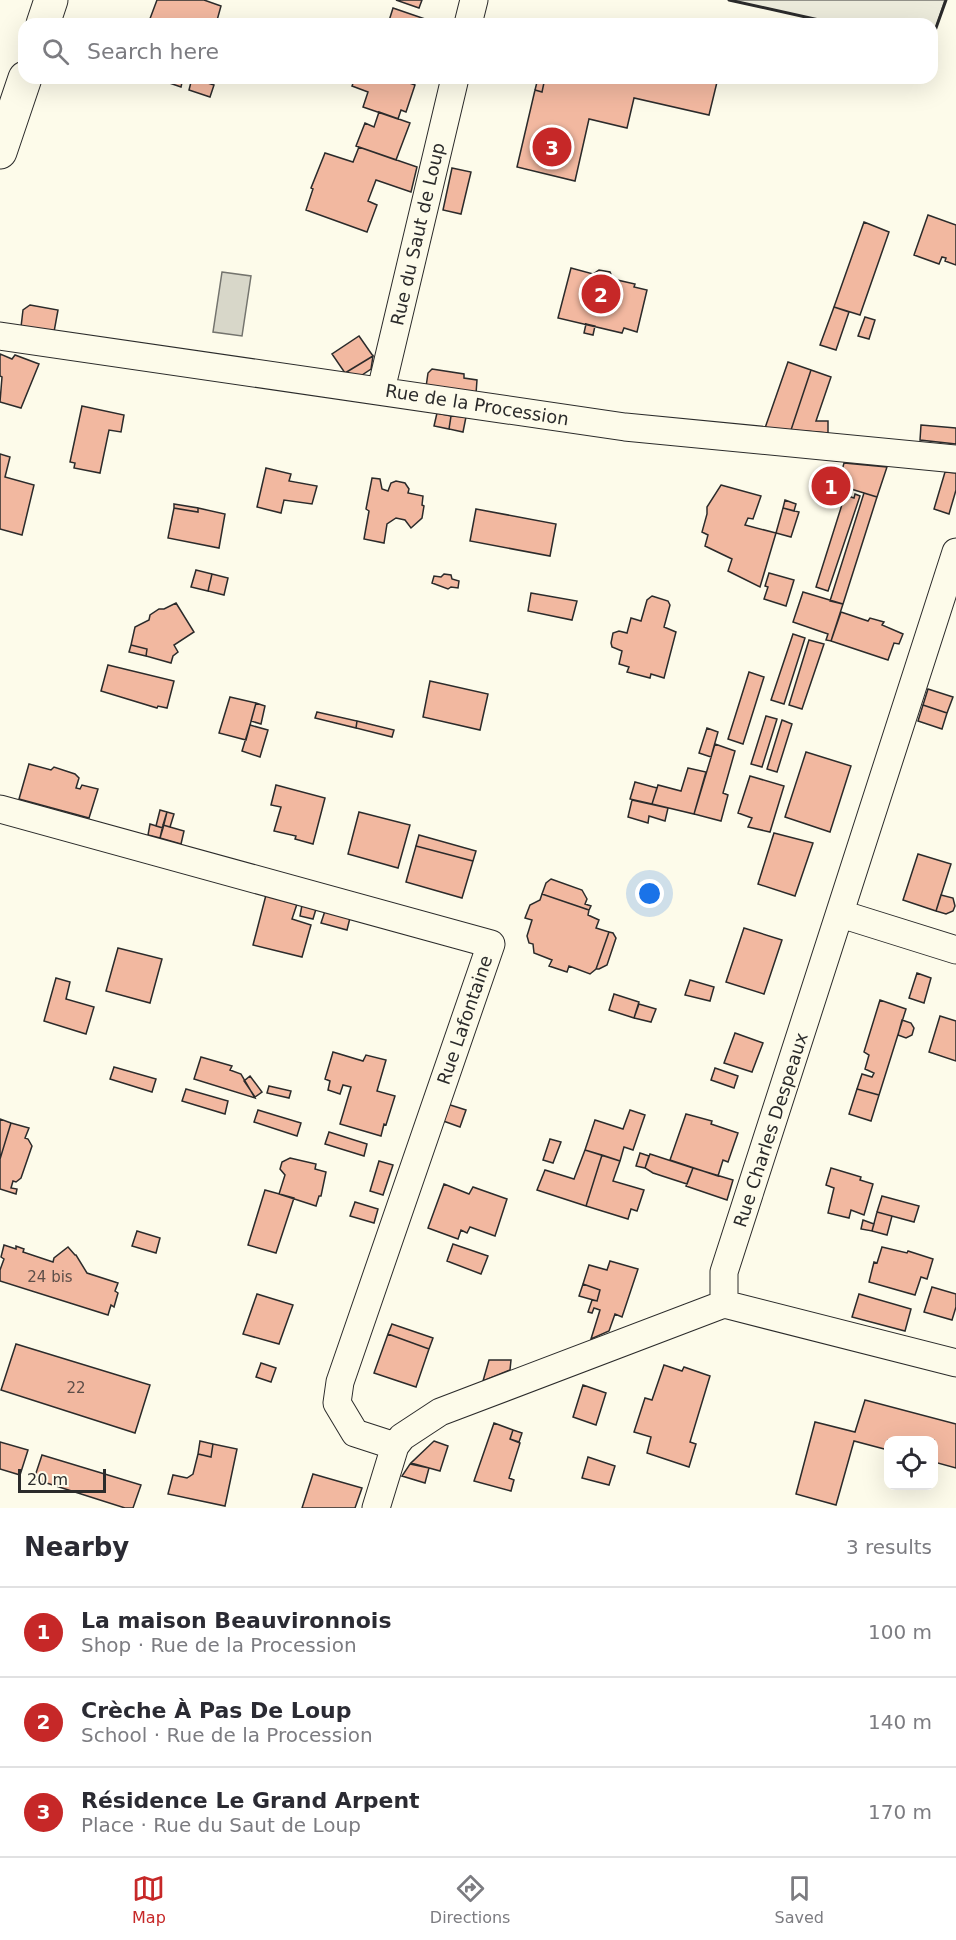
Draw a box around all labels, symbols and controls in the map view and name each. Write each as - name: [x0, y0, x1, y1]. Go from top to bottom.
- search box: [18, 18, 938, 84]
- icon: search: [39, 35, 72, 68]
- text: Search here: [87, 39, 219, 64]
- pin: 3: [532, 124, 572, 170]
- street label: Rue du Saut de Loup: [386, 140, 449, 327]
- pin: 2: [582, 272, 620, 316]
- street label: Rue de la Procession: [384, 380, 570, 429]
- pin: 1: [812, 464, 850, 508]
- your location: [635, 879, 664, 908]
- street label: Rue Lafontaine: [433, 952, 496, 1087]
- street label: Rue Charles Despeaux: [729, 1030, 812, 1230]
- house number: 24 bis: [27, 1268, 73, 1286]
- house number: 22: [66, 1379, 86, 1397]
- map controls: [884, 1436, 938, 1490]
- button: locate: [884, 1436, 938, 1490]
- scale bar: [18, 1466, 106, 1494]
- text: 20 m: [27, 1470, 68, 1489]
- text: Nearby: [24, 1532, 129, 1562]
- text: 3 results: [846, 1535, 932, 1559]
- text: La maison Beauvironnois: [81, 1608, 391, 1633]
- text: 1: [37, 1620, 50, 1644]
- text: 100 m: [868, 1620, 932, 1644]
- text: Shop · Rue de la Procession: [81, 1633, 357, 1657]
- text: Crèche À Pas De Loup: [81, 1698, 351, 1723]
- text: 2: [37, 1710, 50, 1734]
- text: 140 m: [868, 1710, 932, 1734]
- text: School · Rue de la Procession: [81, 1723, 373, 1747]
- text: Résidence Le Grand Arpent: [81, 1788, 420, 1813]
- text: 3: [37, 1800, 50, 1824]
- text: 170 m: [868, 1800, 932, 1824]
- text: Place · Rue du Saut de Loup: [81, 1813, 361, 1837]
- tab: Map: [132, 1872, 166, 1927]
- tab: Directions: [430, 1872, 510, 1927]
- tab: Saved: [775, 1872, 824, 1927]

